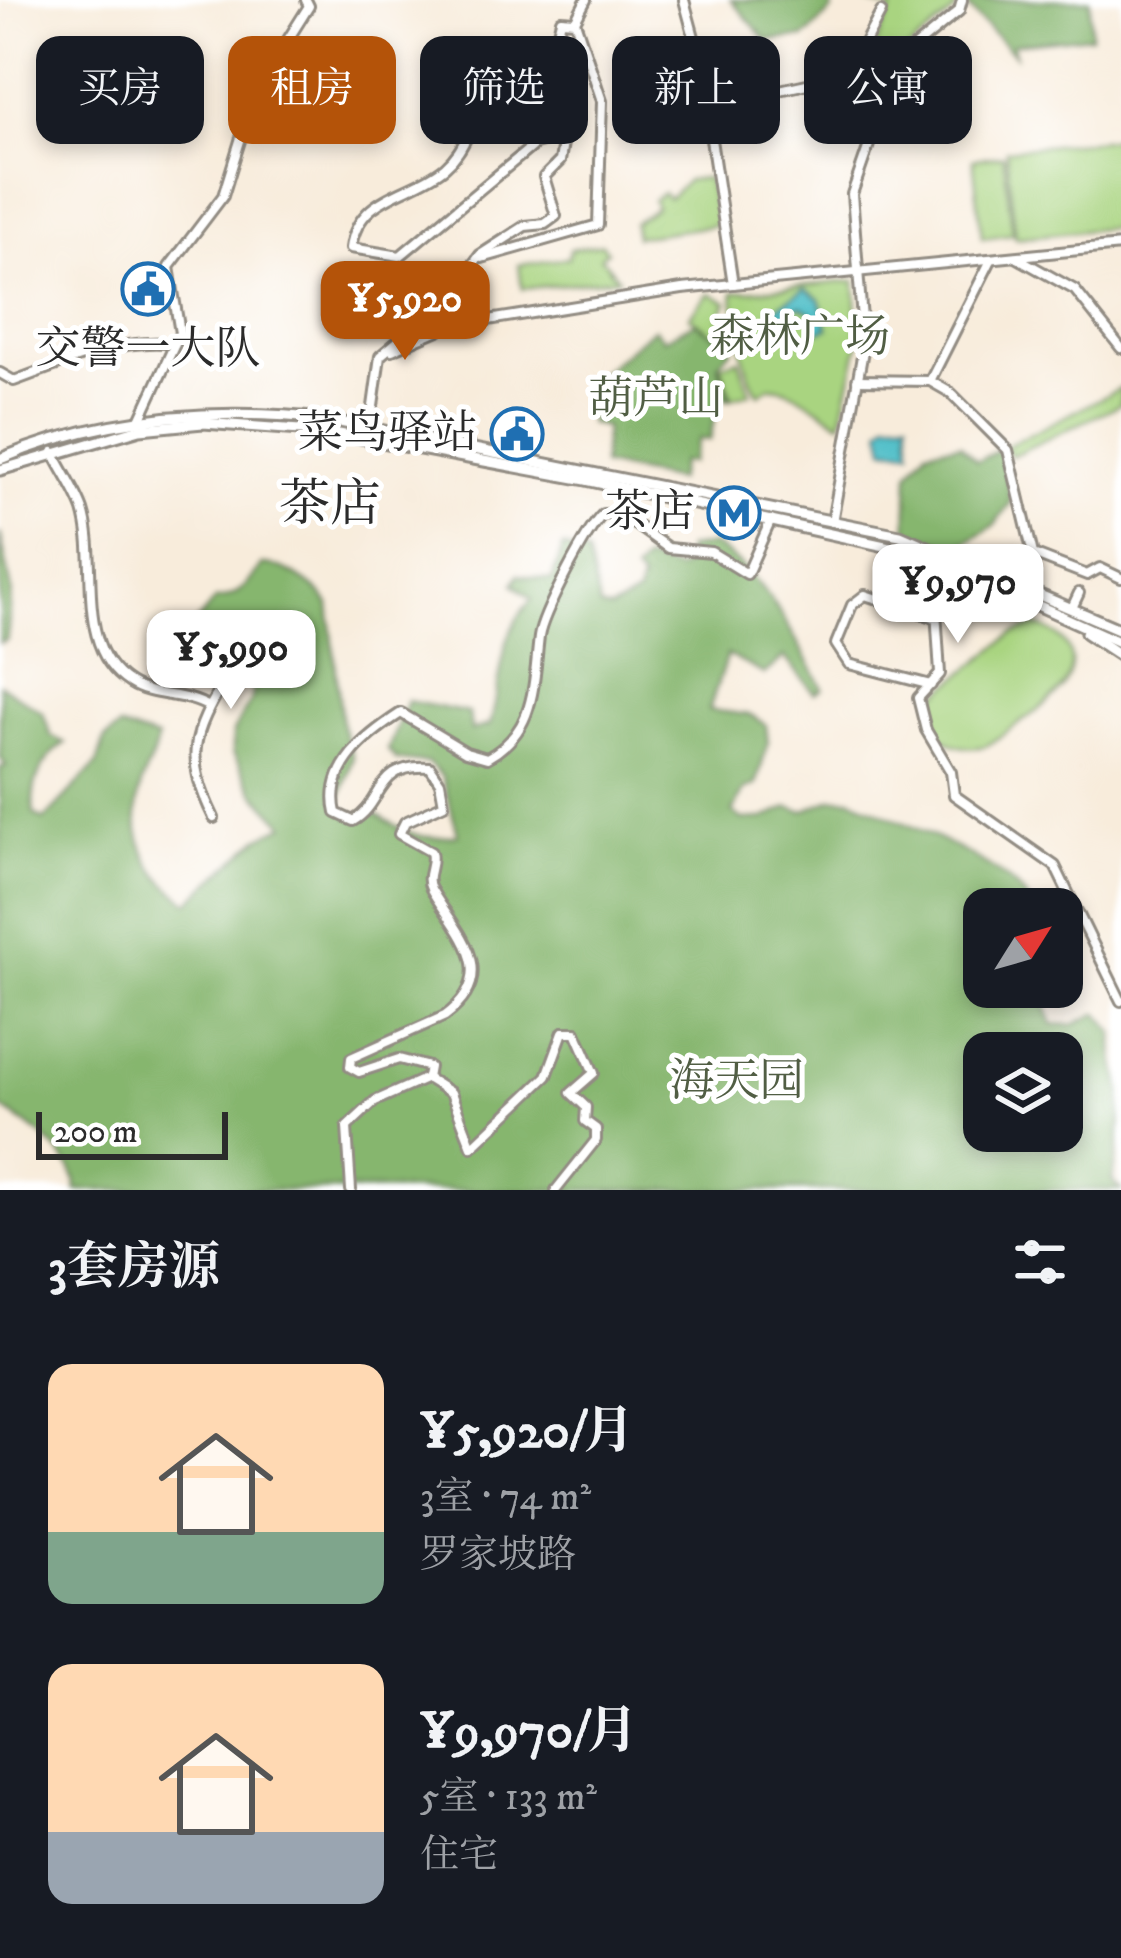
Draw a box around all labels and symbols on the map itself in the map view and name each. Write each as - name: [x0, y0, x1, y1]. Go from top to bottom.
- public building icon: 交警一大队: [120, 261, 176, 317]
- pin: ¥5,920: [307, 261, 503, 363]
- park label: 森林广场: [710, 310, 890, 366]
- place label: 交警一大队: [35, 322, 261, 378]
- park label: 葫芦山: [588, 372, 724, 428]
- place label: 菜鸟驿站: [298, 406, 478, 462]
- public building icon: 菜鸟驿站: [489, 406, 545, 462]
- district label: 茶店: [279, 473, 381, 537]
- place label: 茶店: [605, 485, 695, 541]
- metro station icon: 茶店: [706, 485, 762, 541]
- pin: ¥9,970: [860, 544, 1056, 646]
- pin: ¥5,990: [133, 610, 329, 712]
- north arrow: [963, 888, 1083, 1008]
- park label: 海天园: [669, 1054, 805, 1110]
- scale bar: [36, 1106, 228, 1159]

